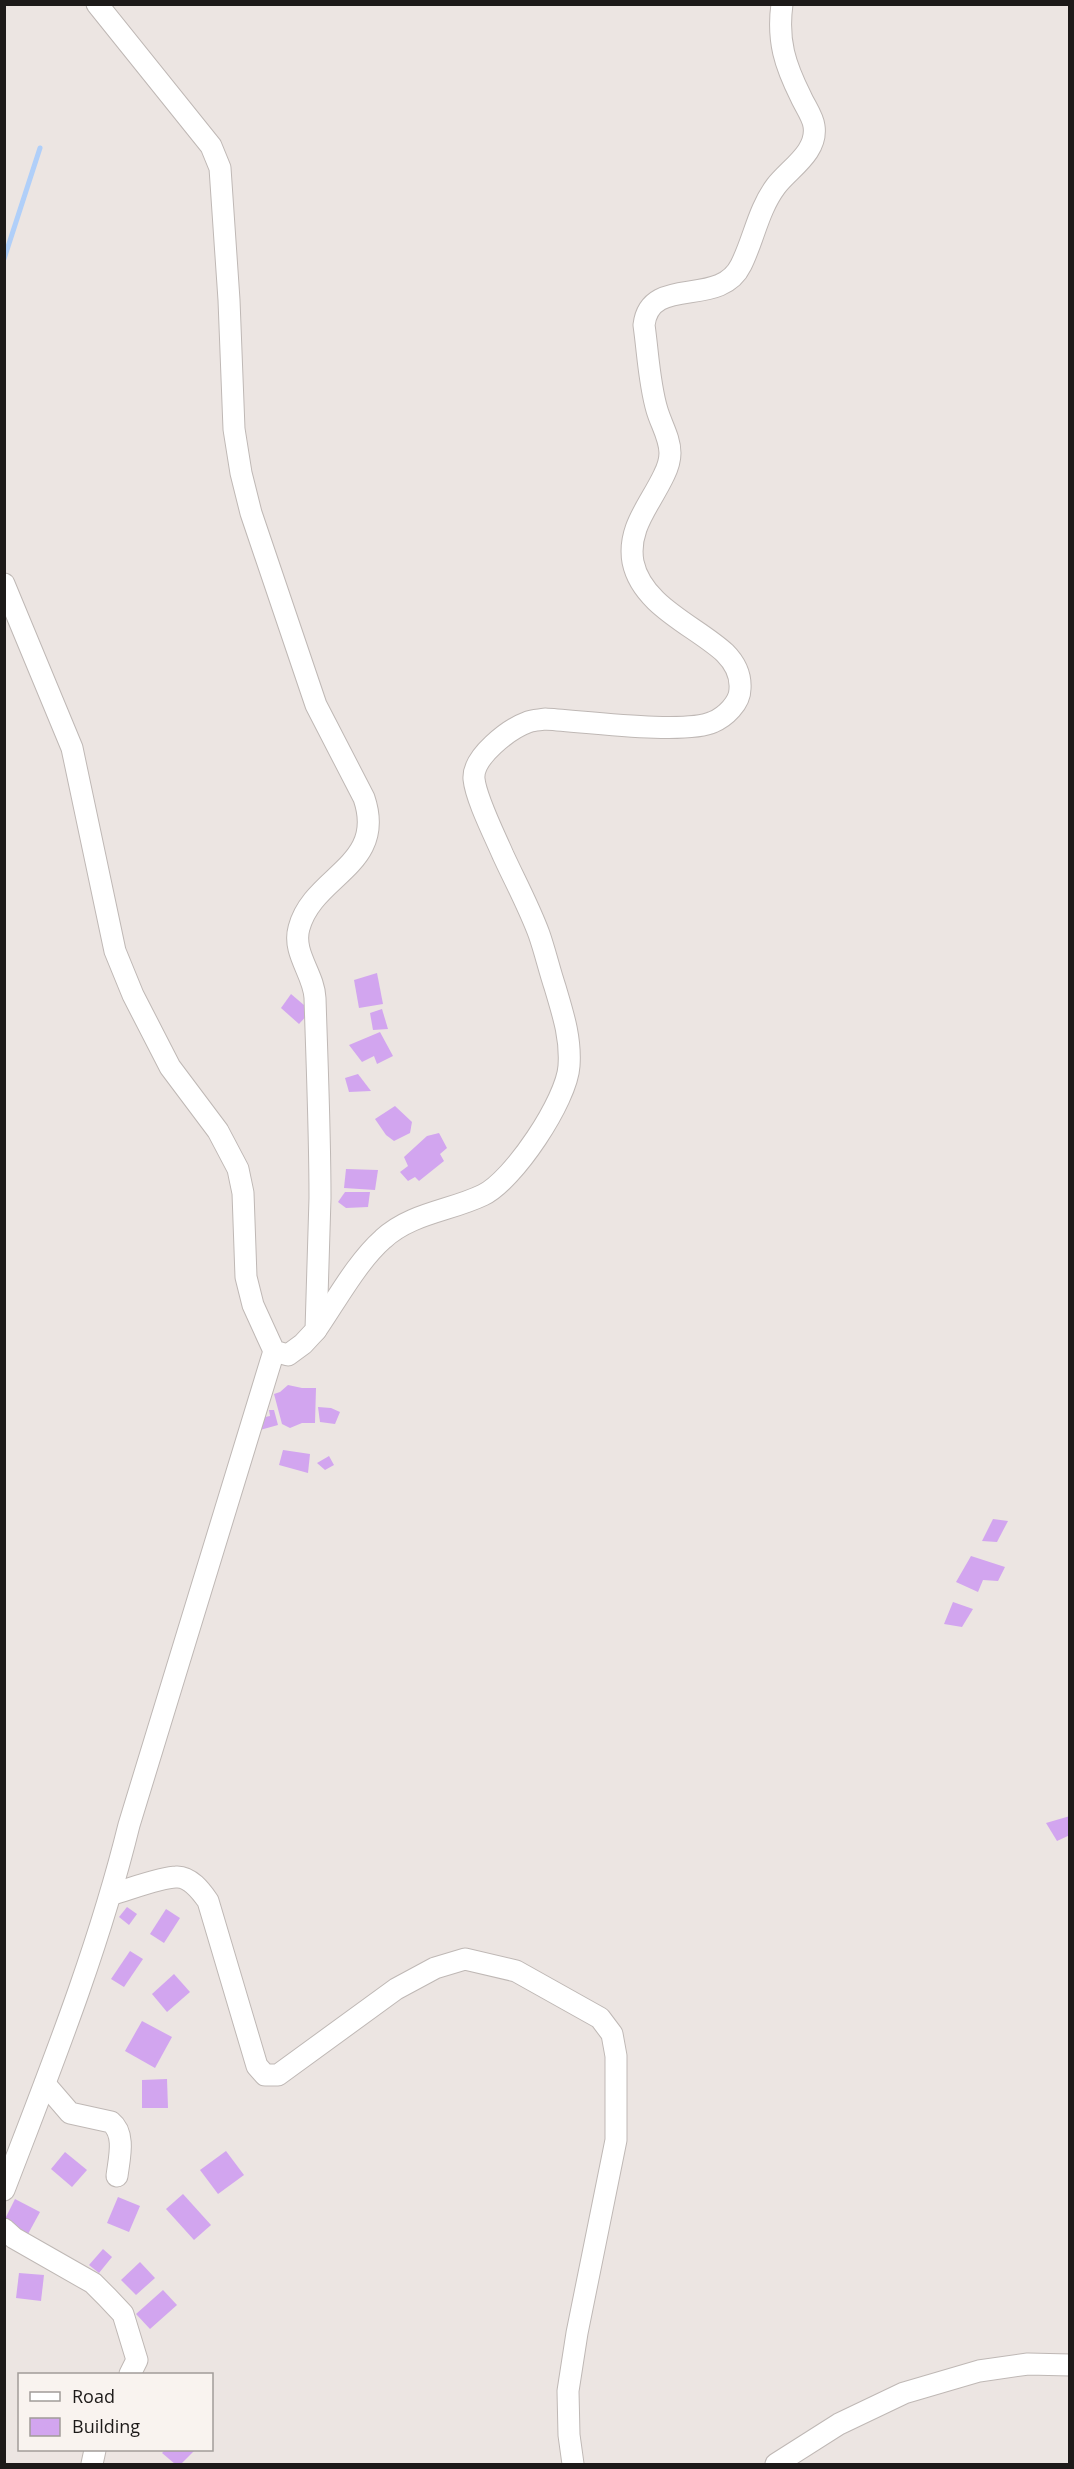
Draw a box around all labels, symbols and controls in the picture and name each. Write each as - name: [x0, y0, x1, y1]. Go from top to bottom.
- legend: [18, 2373, 213, 2451]
- text: Road: [72, 2384, 115, 2408]
- text: Building: [72, 2414, 140, 2438]

